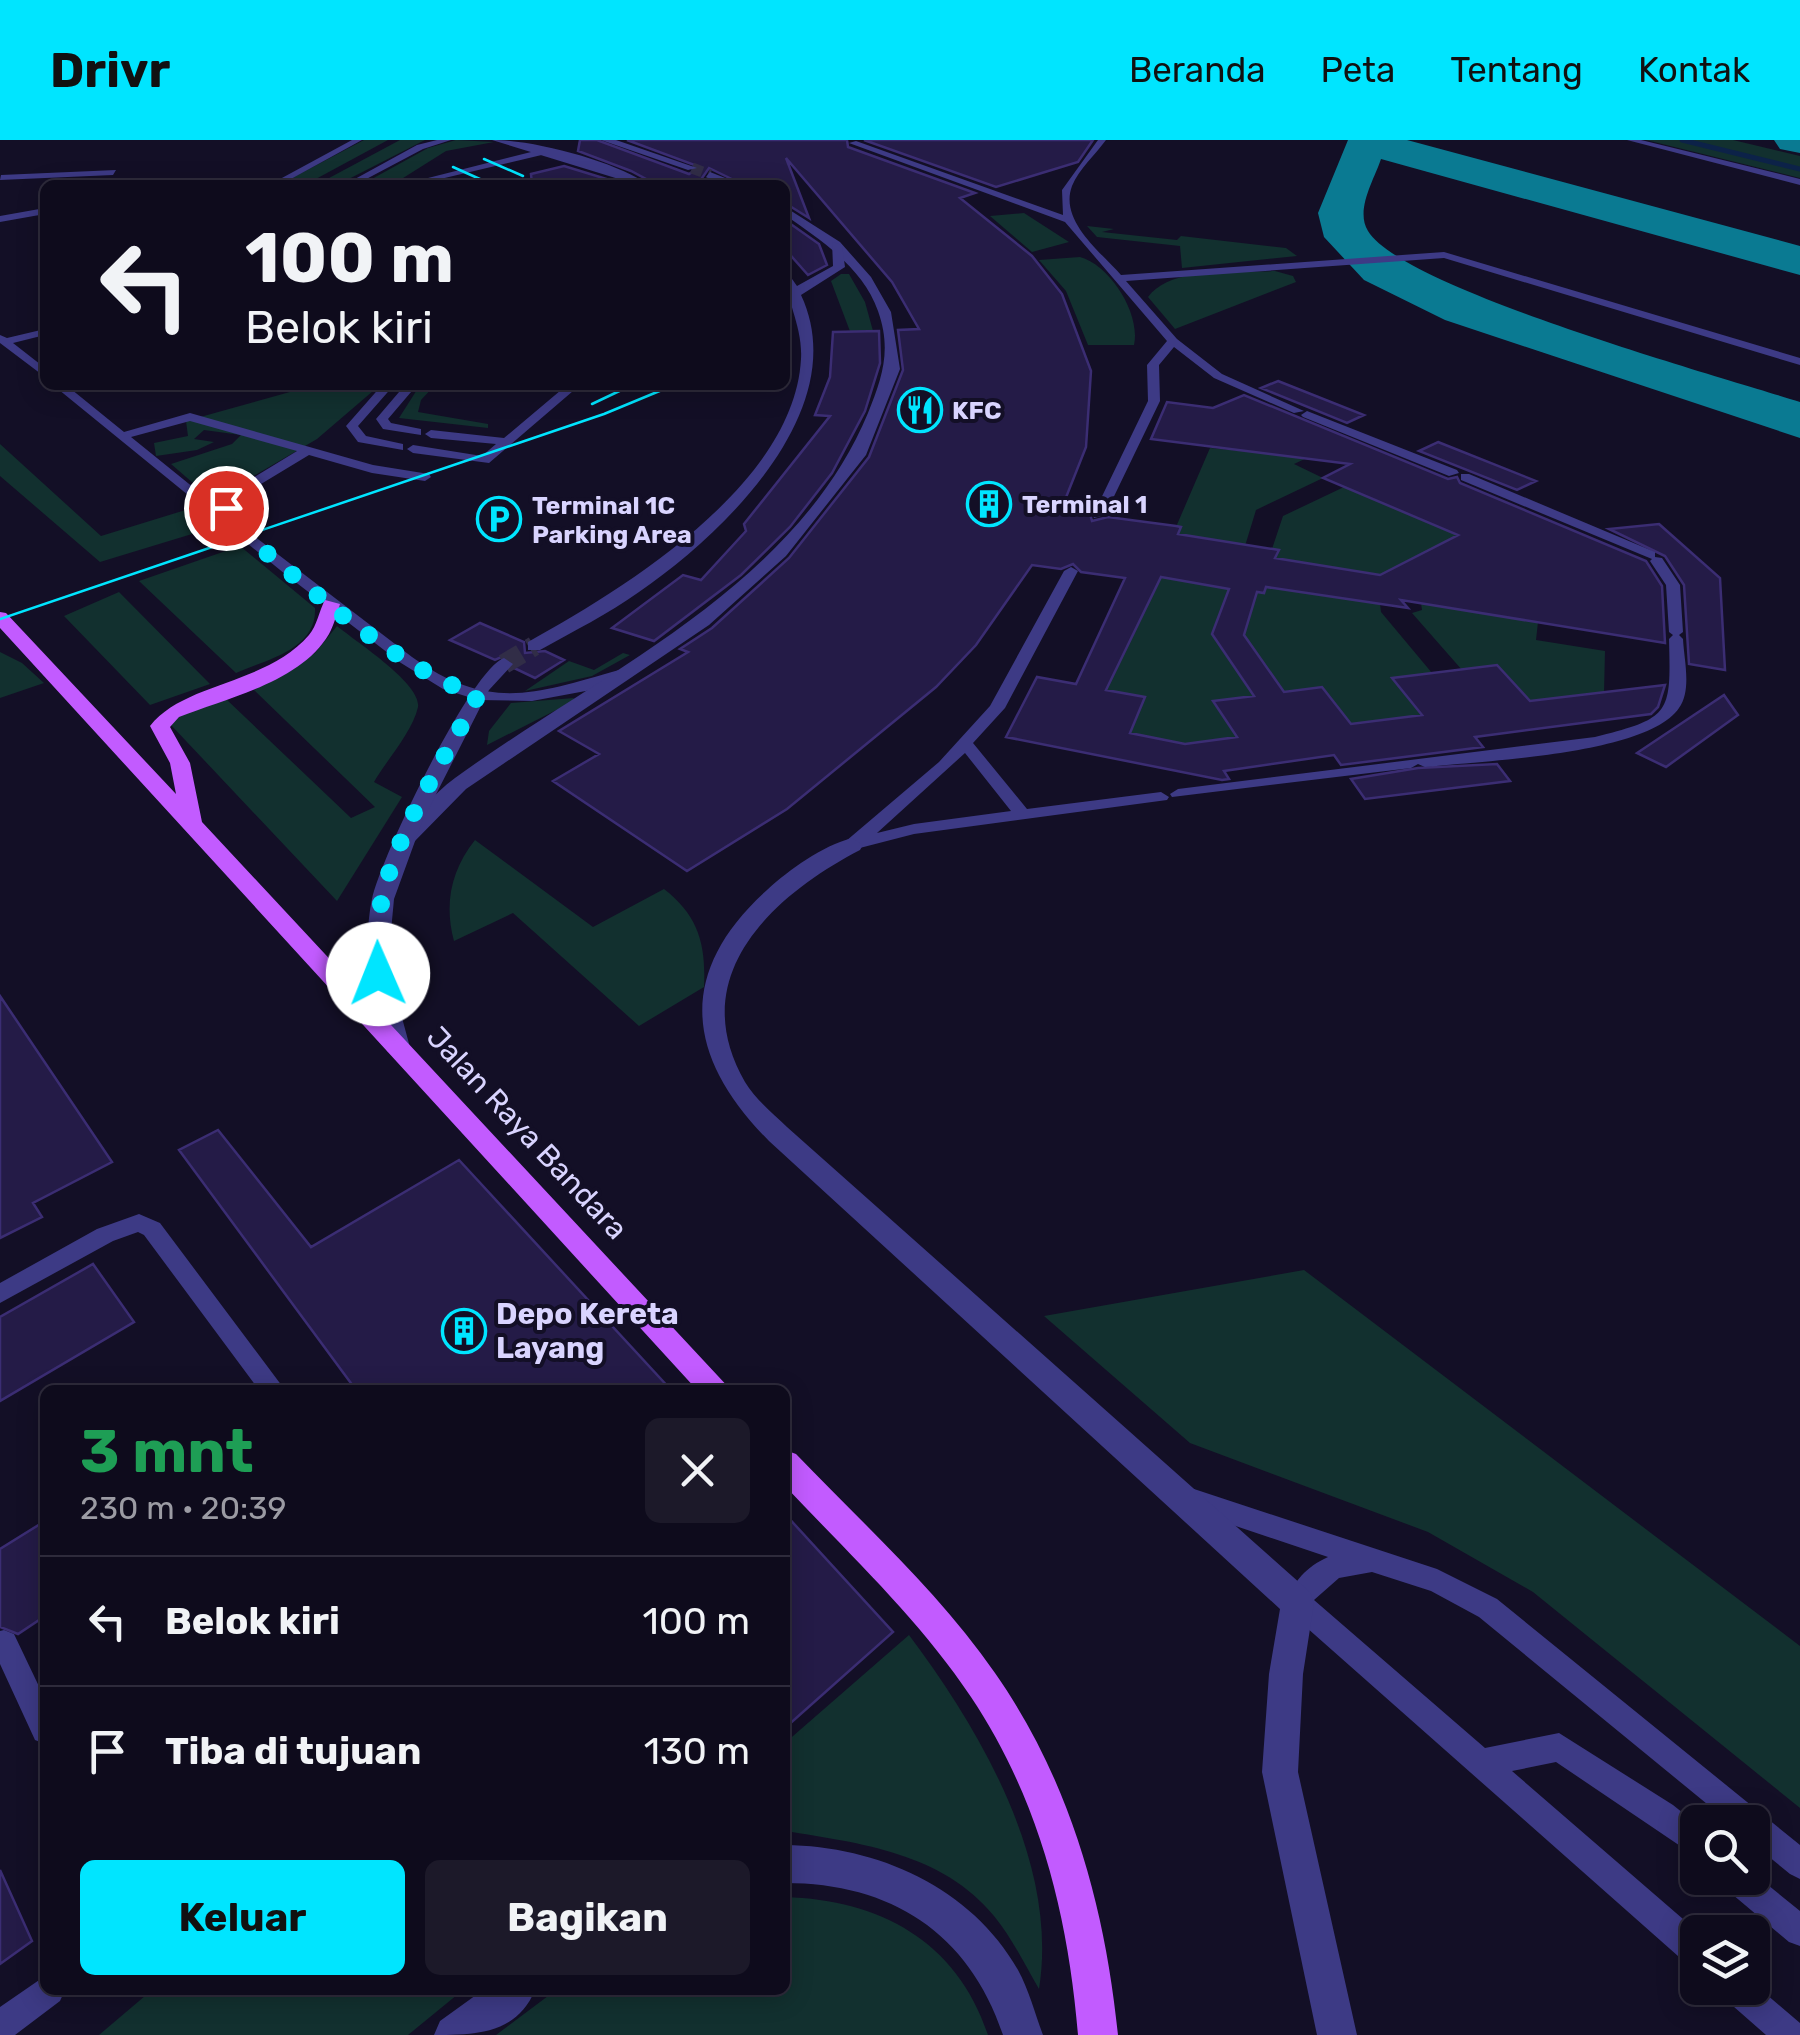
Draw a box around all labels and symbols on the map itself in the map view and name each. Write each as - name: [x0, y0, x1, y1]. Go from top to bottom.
- restaurant icon: KFC: [897, 387, 943, 433]
- place label: KFC: [952, 396, 1001, 425]
- pin: [184, 466, 269, 551]
- building icon: Terminal 1: [966, 481, 1012, 527]
- place label: Terminal 1: [1022, 490, 1148, 519]
- place label: Terminal 1C Parking Area: [532, 491, 692, 549]
- parking icon: Terminal 1C Parking Area: [476, 496, 522, 542]
- position arrow: [326, 922, 430, 1026]
- street label: Jalan Raya Bandara: [419, 1019, 635, 1247]
- place label: Depo Kereta Layang: [496, 1296, 679, 1366]
- building icon: Depo Kereta Layang: [441, 1308, 487, 1354]

